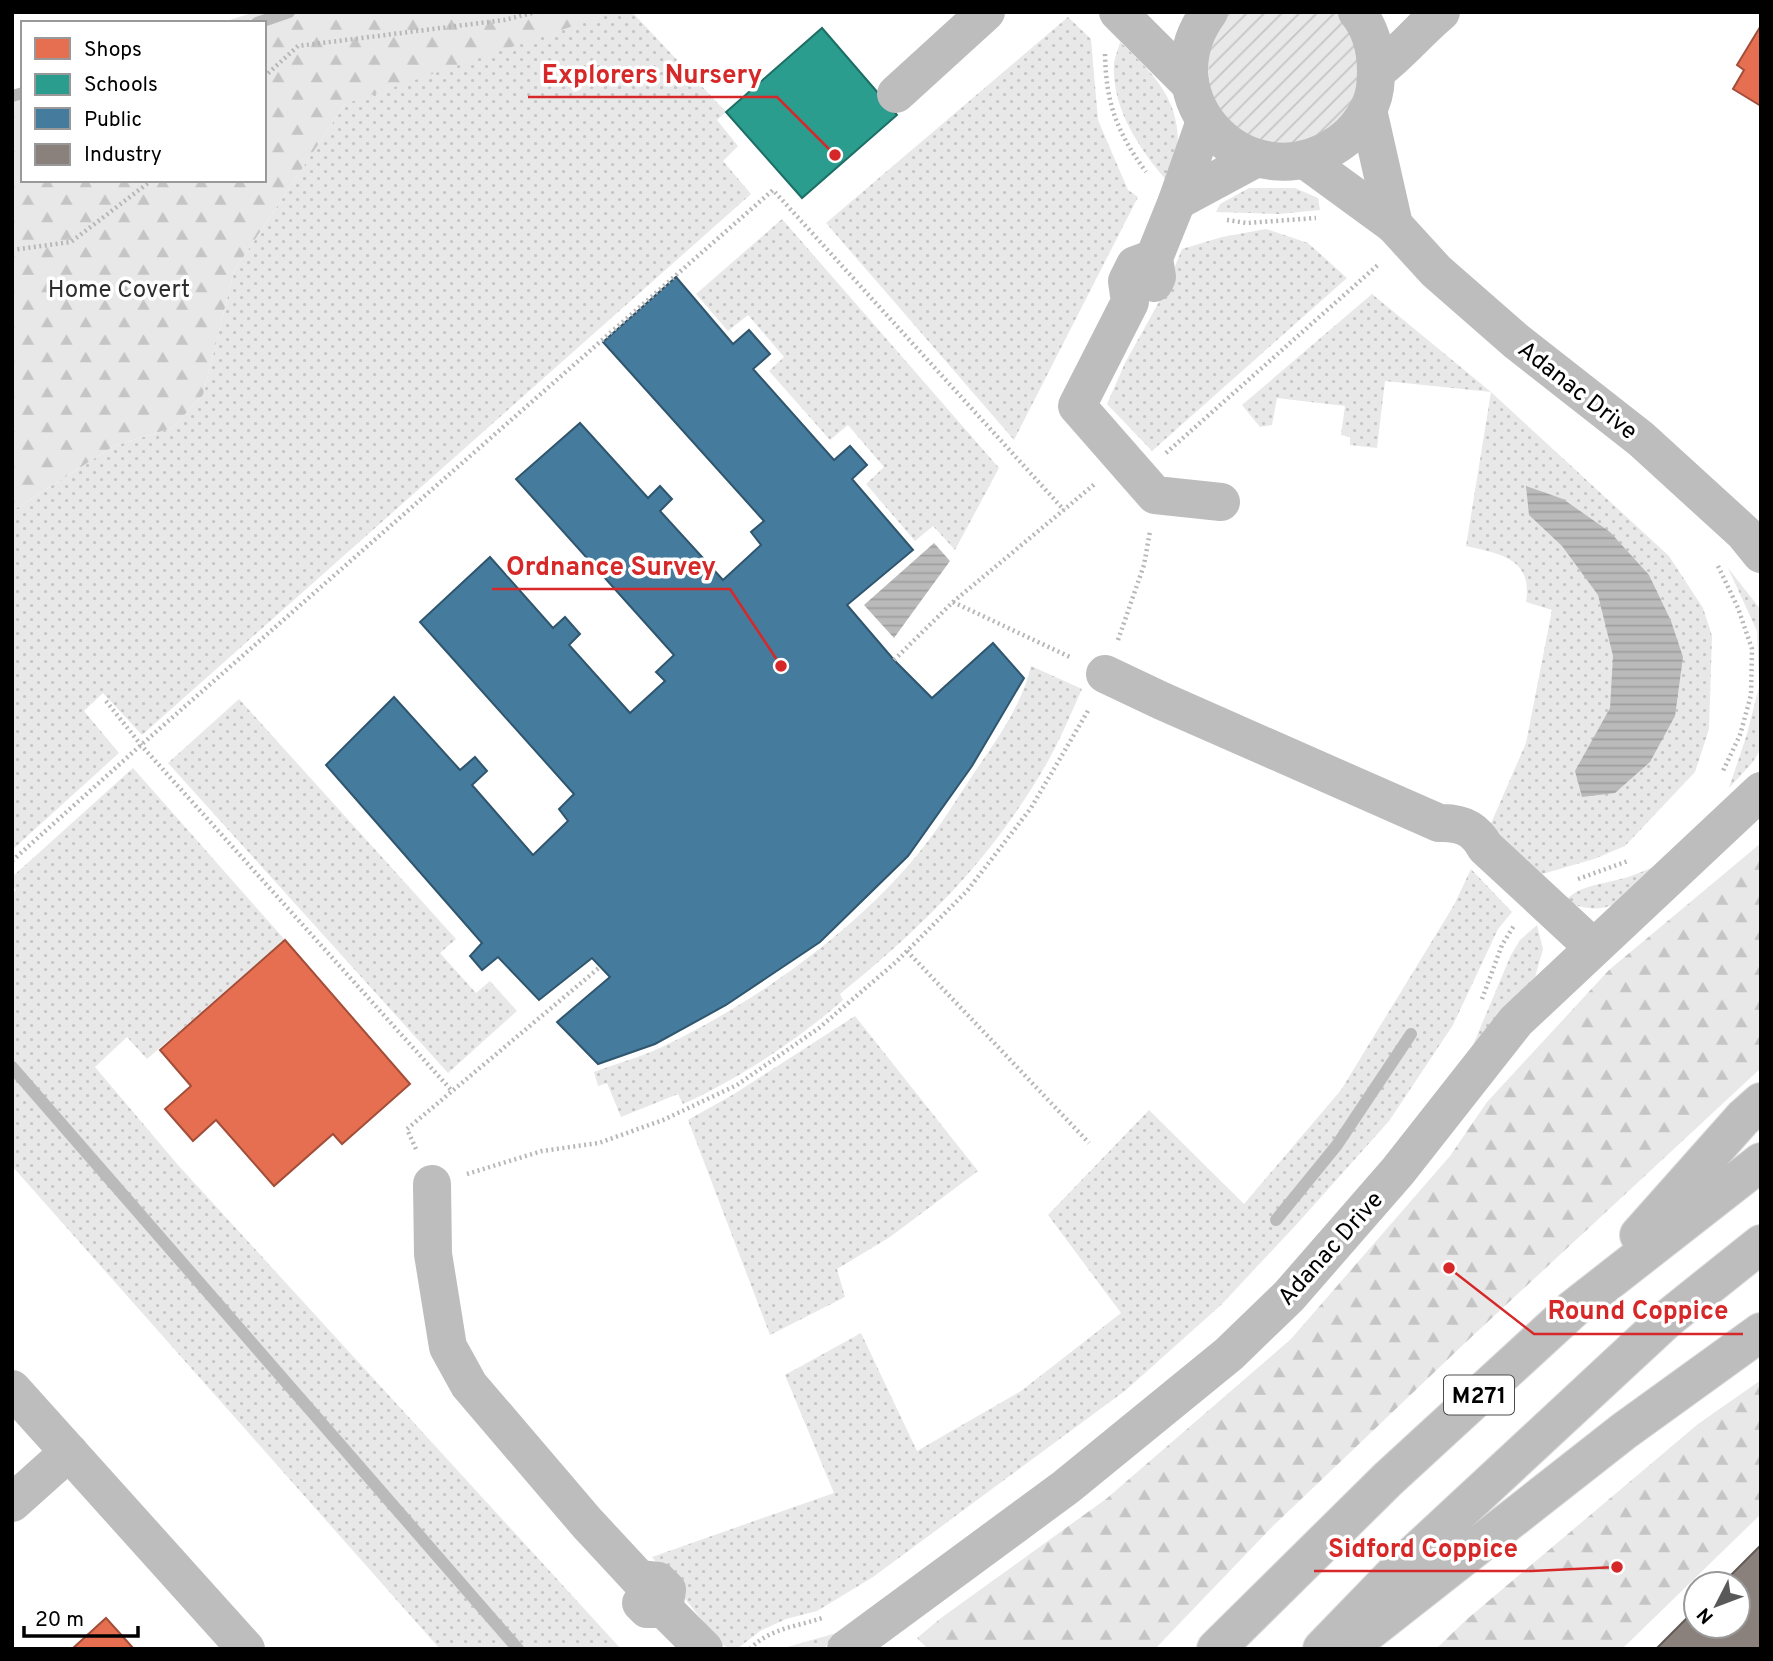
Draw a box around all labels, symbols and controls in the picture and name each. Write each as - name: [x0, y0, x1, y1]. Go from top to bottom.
- legend: [21, 21, 266, 182]
- text: Shops: [84, 37, 142, 64]
- callout: Explorers Nursery: [528, 50, 777, 97]
- text: Explorers Nursery: [542, 60, 763, 93]
- text: Schools: [84, 72, 158, 99]
- text: Public: [84, 107, 142, 134]
- text: Industry: [84, 142, 162, 169]
- park label: Home Covert: [48, 276, 190, 306]
- street label: Adanac Drive: [1511, 336, 1643, 448]
- callout: Ordnance Survey: [492, 542, 730, 589]
- text: Ordnance Survey: [506, 552, 716, 585]
- street label: Adanac Drive: [1272, 1186, 1391, 1313]
- callout: Round Coppice: [1534, 1287, 1743, 1334]
- text: Round Coppice: [1548, 1296, 1728, 1329]
- road number: M271: [1444, 1376, 1514, 1414]
- callout: Sidford Coppice: [1314, 1524, 1532, 1571]
- text: Sidford Coppice: [1328, 1534, 1518, 1567]
- north arrow: [1682, 1570, 1752, 1640]
- scale bar: [24, 1594, 138, 1638]
- text: N: [1692, 1602, 1719, 1628]
- text: 20 m: [35, 1607, 84, 1634]

